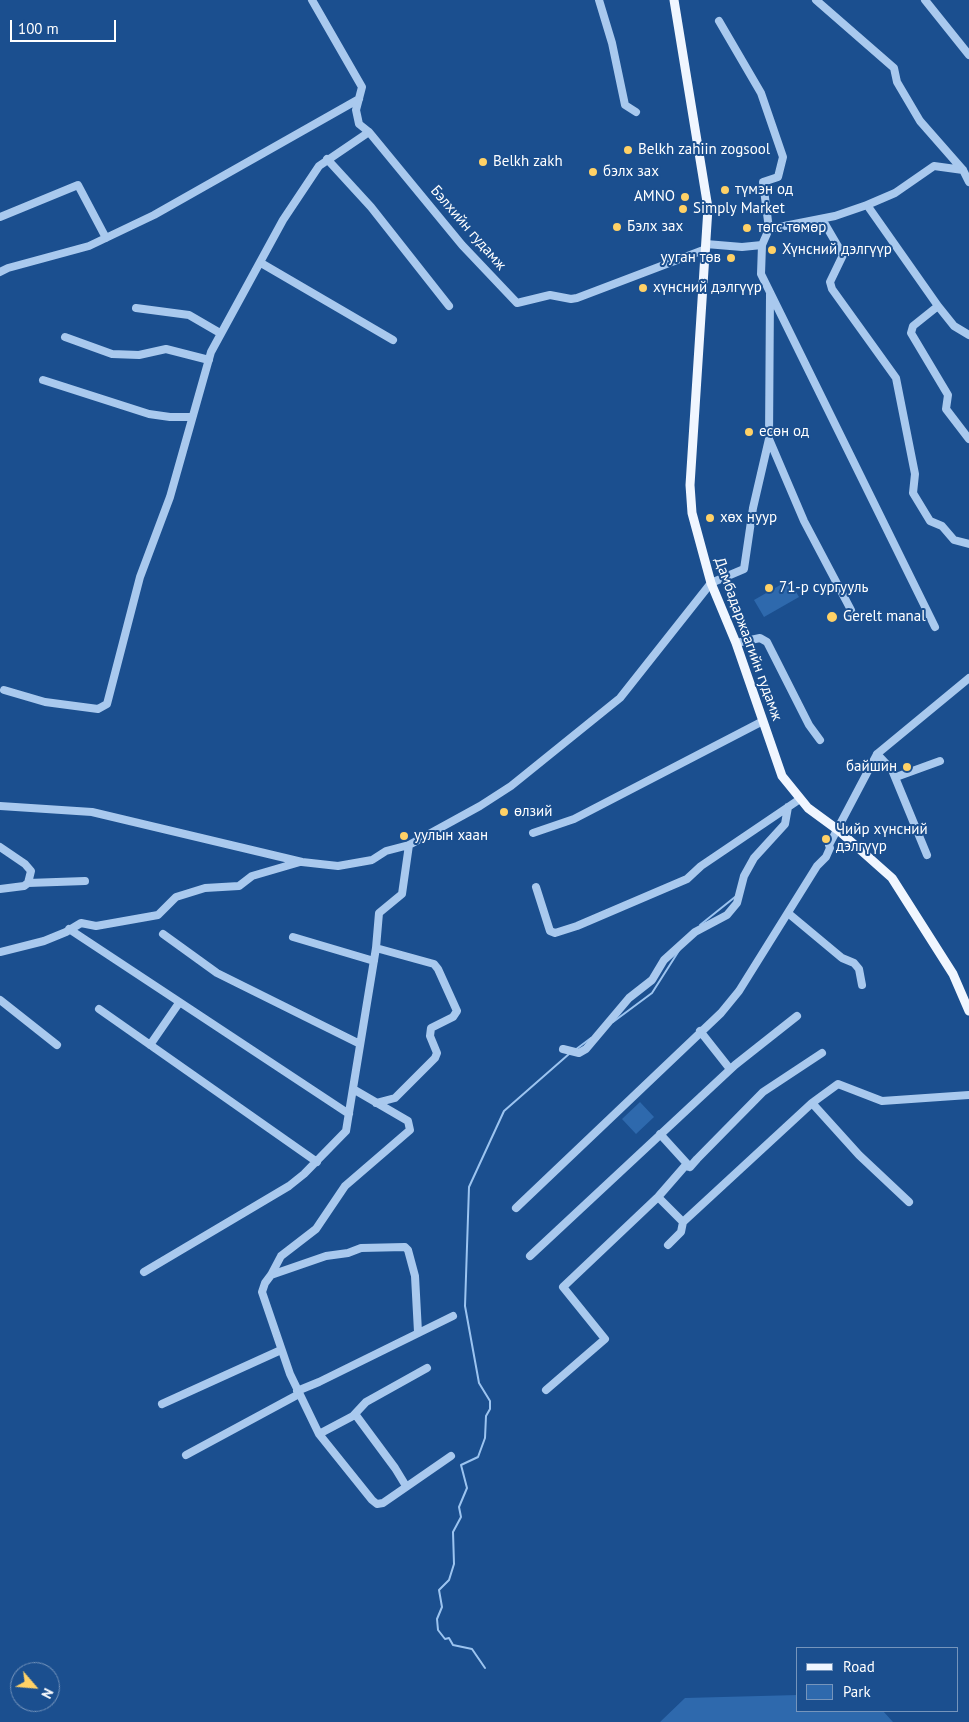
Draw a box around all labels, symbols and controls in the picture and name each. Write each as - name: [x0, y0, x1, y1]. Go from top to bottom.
- scale bar: [12, 10, 119, 42]
- text: 100 m: [18, 19, 59, 38]
- place label: Belkh zahiin zogsool: [638, 141, 770, 159]
- marker: Belkh zahiin zogsool: [622, 144, 634, 156]
- place label: Belkh zakh: [493, 153, 563, 171]
- marker: Belkh zakh: [477, 156, 489, 168]
- place label: бэлх зах: [603, 163, 659, 181]
- marker: бэлх зах: [587, 166, 599, 178]
- place label: түмэн од: [735, 181, 793, 199]
- street label: Бэлхийн гудамж: [426, 182, 510, 274]
- marker: түмэн од: [719, 184, 731, 196]
- place label: AMNO: [634, 188, 675, 206]
- marker: AMNO: [679, 191, 691, 203]
- place label: Simply Market: [693, 200, 785, 218]
- marker: Simply Market: [677, 203, 689, 215]
- place label: Бэлх зах: [627, 218, 683, 236]
- place label: төгс төмөр: [757, 219, 826, 237]
- marker: Бэлх зах: [611, 221, 623, 233]
- marker: төгс төмөр: [741, 222, 753, 234]
- place label: Хүнсний дэлгүүр: [782, 241, 892, 259]
- marker: Хүнсний дэлгүүр: [766, 244, 778, 256]
- place label: ууган төв: [661, 249, 721, 267]
- marker: ууган төв: [725, 252, 737, 264]
- place label: хүнсний дэлгүүр: [653, 279, 762, 297]
- marker: хүнсний дэлгүүр: [637, 282, 649, 294]
- place label: есөн од: [759, 423, 809, 441]
- marker: есөн од: [743, 426, 755, 438]
- place label: хөх нуур: [720, 509, 777, 527]
- marker: хөх нуур: [704, 512, 716, 524]
- street label: Дамбадаржаагийн гудамж: [710, 555, 786, 723]
- place label: 71-р сургууль: [779, 579, 868, 597]
- marker: 71-р сургууль: [763, 582, 775, 594]
- place label: Gerelt manal: [843, 608, 926, 626]
- marker: Gerelt manal: [825, 610, 839, 624]
- place label: байшин: [846, 758, 897, 776]
- marker: байшин: [901, 761, 913, 773]
- place label: өлзий: [514, 803, 552, 821]
- marker: өлзий: [498, 806, 510, 818]
- place label: Чийр хүнсний дэлгүүр: [836, 821, 928, 856]
- place label: уулын хаан: [414, 827, 488, 845]
- marker: уулын хаан: [398, 830, 410, 842]
- marker: Чийр хүнсний дэлгүүр: [820, 833, 832, 845]
- legend: [796, 1647, 959, 1712]
- text: Road: [843, 1657, 875, 1676]
- north arrow: [10, 1662, 60, 1712]
- text: Park: [843, 1682, 871, 1701]
- text: N: [37, 1685, 58, 1702]

